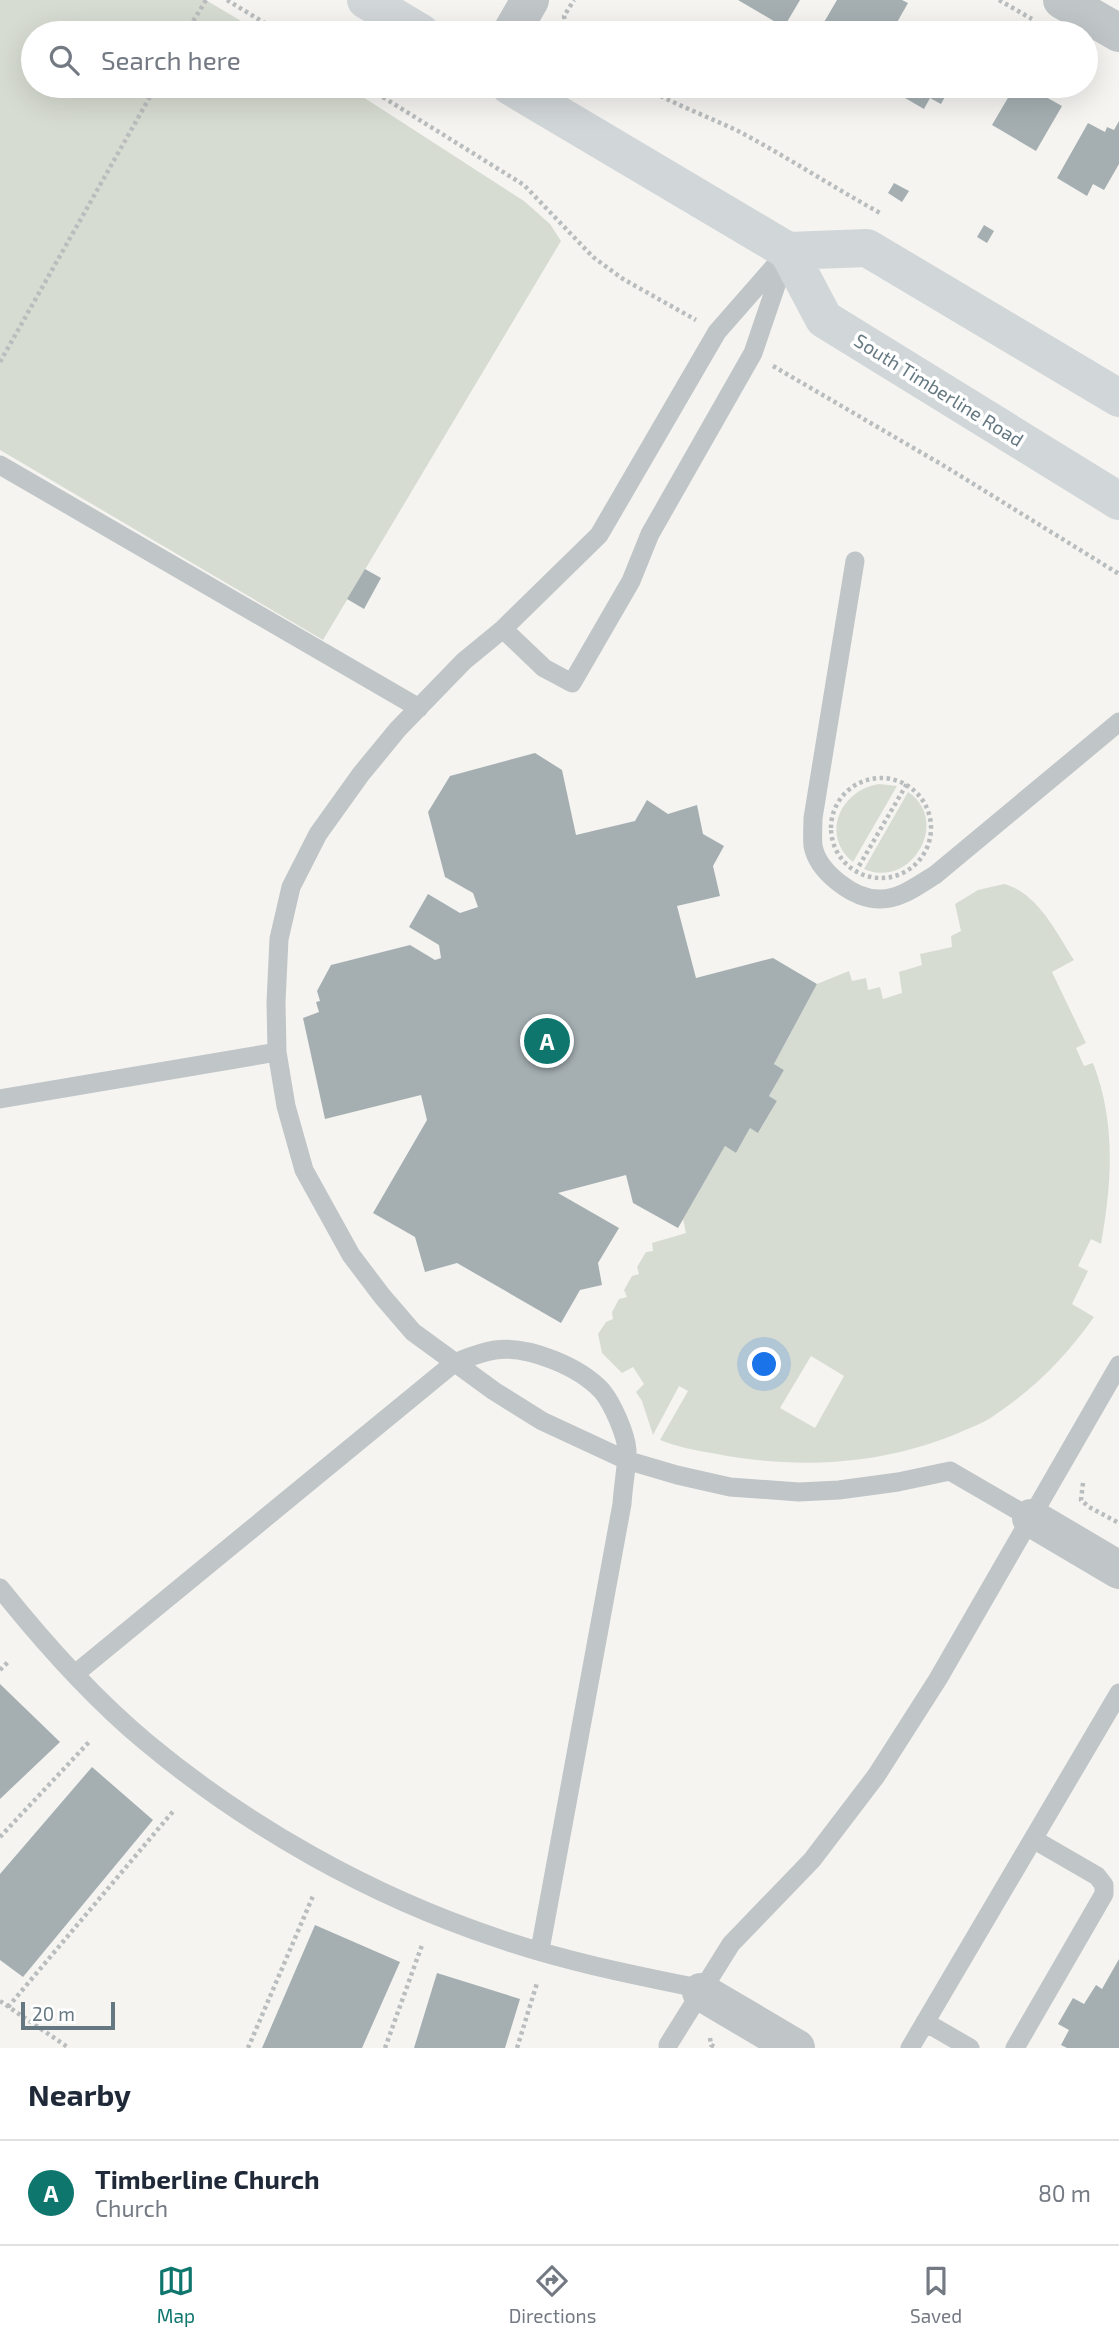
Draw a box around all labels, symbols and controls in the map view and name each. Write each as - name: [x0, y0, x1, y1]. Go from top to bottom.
- search box: [21, 21, 1098, 98]
- icon: search: [45, 41, 83, 79]
- text: Search here: [101, 44, 241, 75]
- street label: South Timberline Road: [850, 328, 1028, 451]
- pin: A: [524, 1015, 570, 1067]
- your location: [747, 1347, 781, 1381]
- scale bar: [21, 1999, 116, 2031]
- text: 20 m: [32, 2002, 75, 2025]
- text: Nearby: [28, 2076, 131, 2112]
- text: Timberline Church: [95, 2163, 320, 2194]
- text: A: [43, 2179, 59, 2207]
- text: 80 m: [1038, 2179, 1091, 2207]
- text: Church: [95, 2194, 168, 2222]
- tab: Map: [157, 2262, 195, 2327]
- tab: Directions: [509, 2262, 596, 2327]
- tab: Saved: [910, 2262, 962, 2327]

